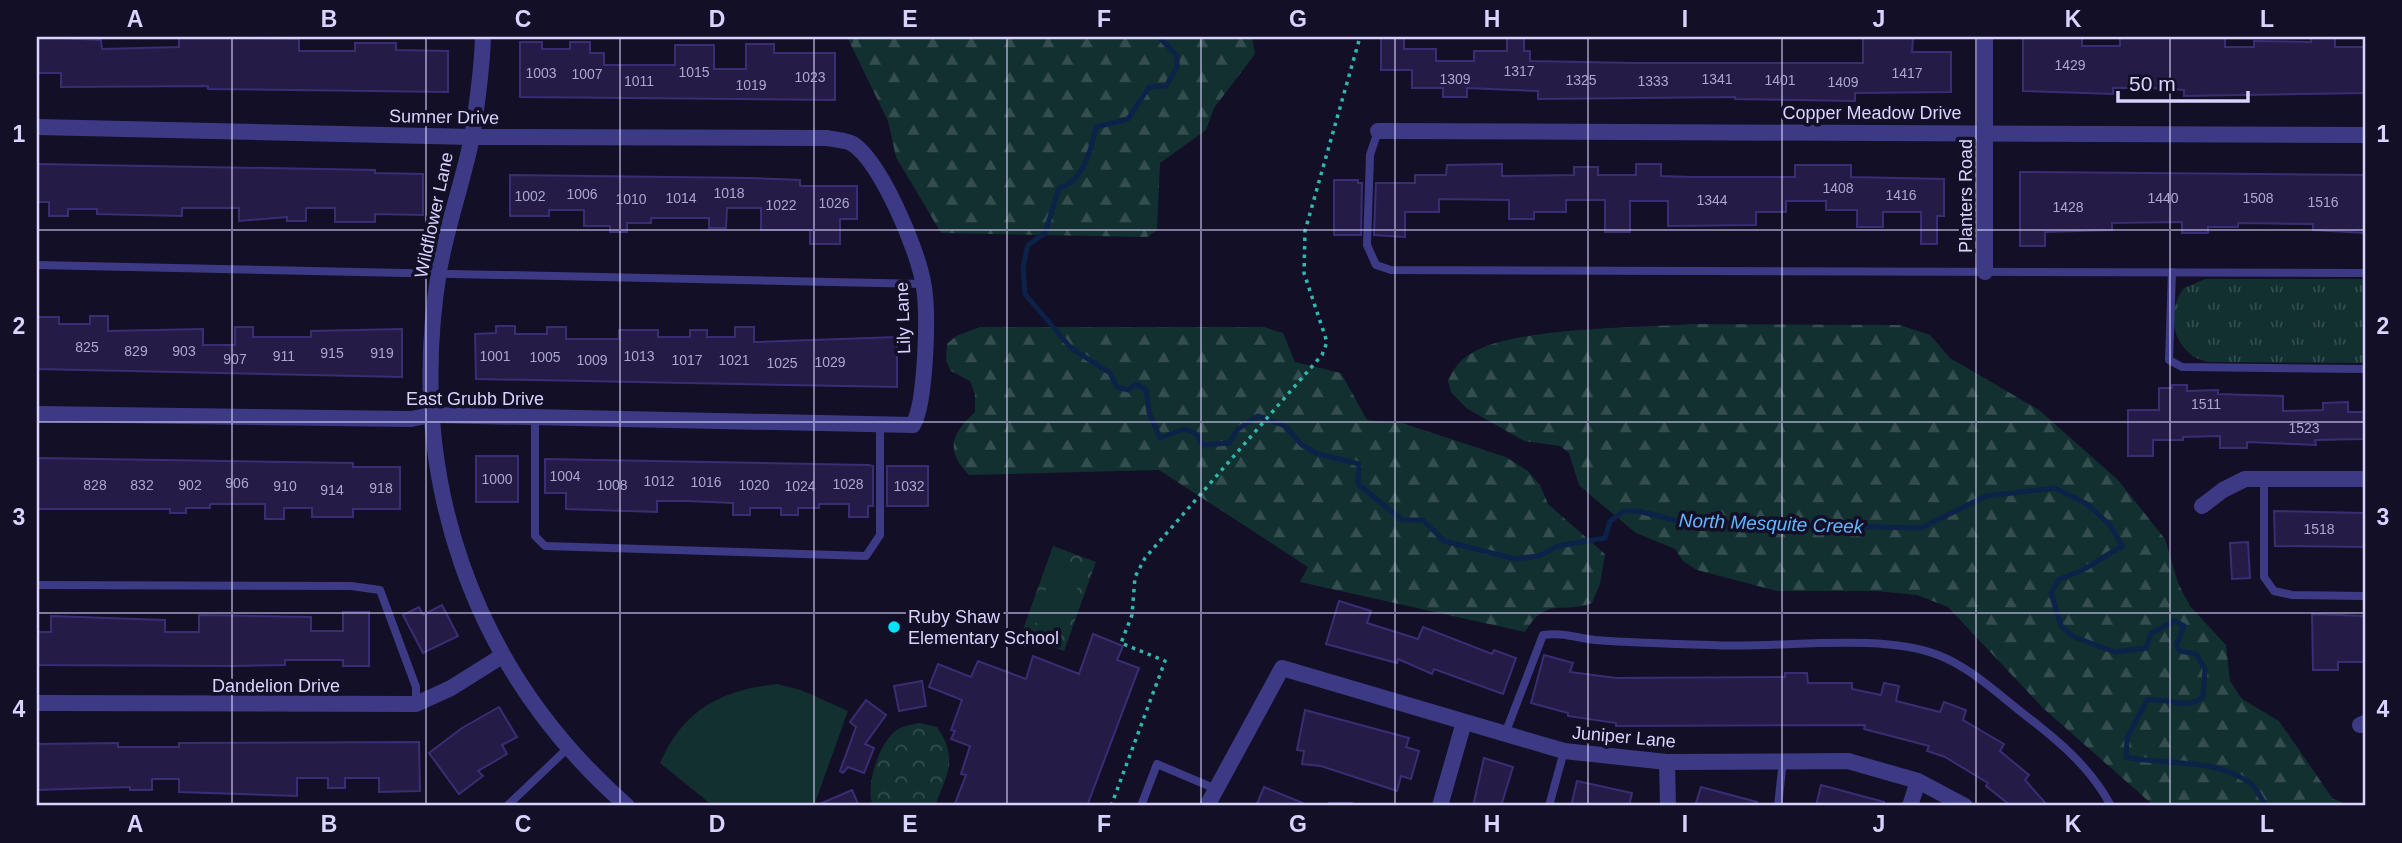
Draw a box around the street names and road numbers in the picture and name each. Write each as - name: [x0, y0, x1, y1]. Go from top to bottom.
- street label: Copper Meadow Drive: [1782, 103, 1962, 123]
- street label: Sumner Drive: [389, 106, 499, 128]
- street label: Planters Road: [1956, 139, 1976, 253]
- street label: Wildflower Lane: [411, 150, 457, 280]
- street label: Lily Lane: [892, 282, 914, 354]
- street label: East Grubb Drive: [406, 389, 544, 409]
- street label: Dandelion Drive: [212, 676, 340, 696]
- street label: Juniper Lane: [1571, 723, 1677, 751]

